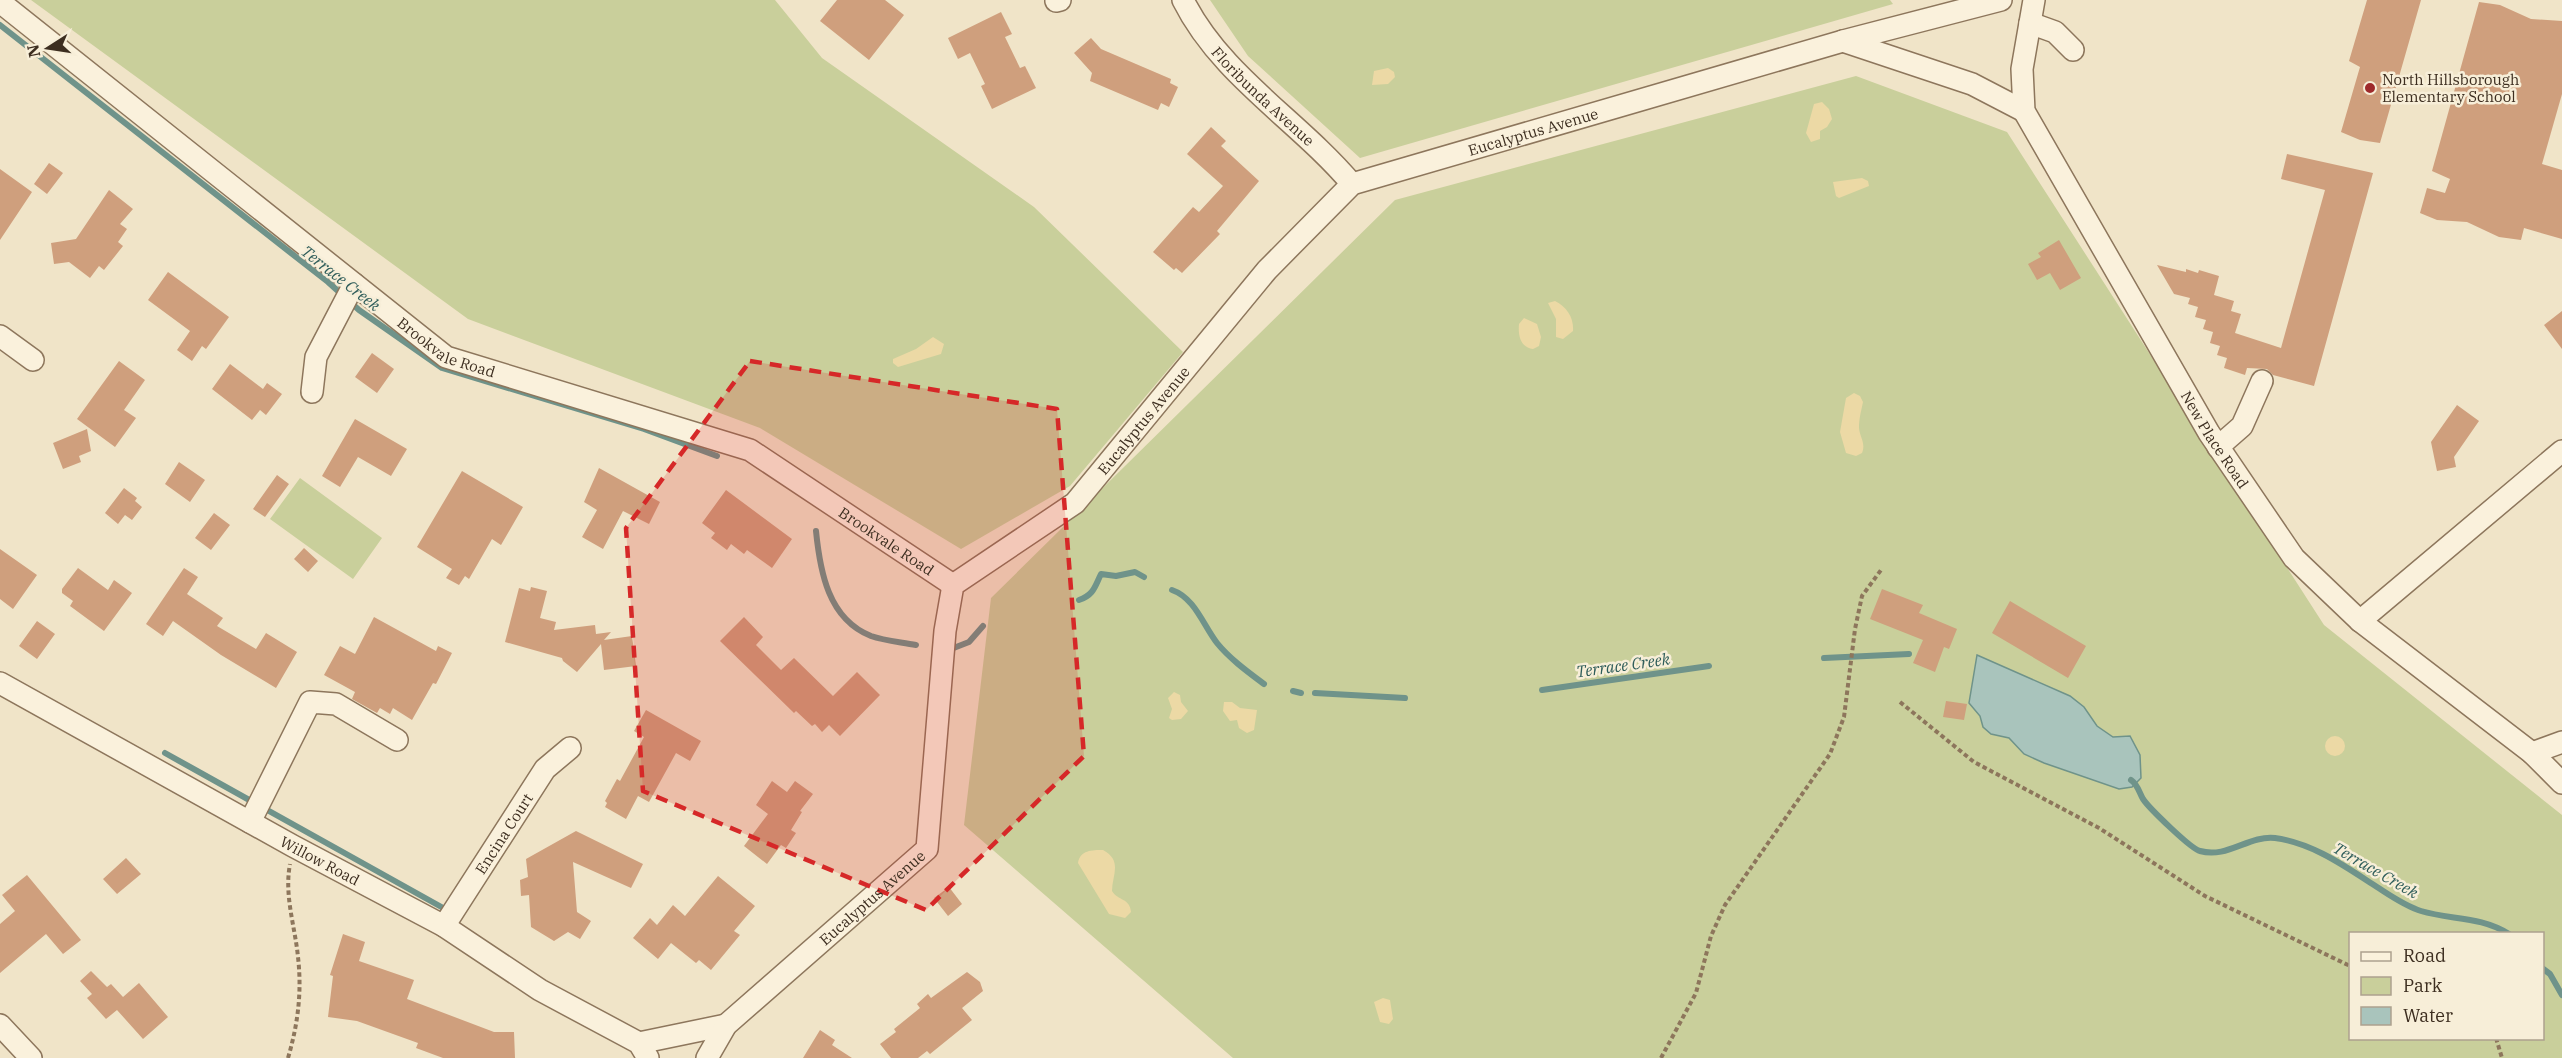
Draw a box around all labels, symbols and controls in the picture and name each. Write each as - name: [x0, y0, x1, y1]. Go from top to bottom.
- north arrow: [18, 18, 78, 78]
- street label: Floribunda Avenue: [1208, 42, 1319, 150]
- text: N: [22, 43, 44, 59]
- place label: North Hillsborough Elementary School: [2382, 70, 2519, 106]
- marker: North Hillsborough Elementary School: [2363, 81, 2377, 95]
- street label: Eucalyptus Avenue: [1466, 103, 1600, 159]
- water label: Terrace Creek: [297, 241, 385, 315]
- street label: Brookvale Road: [394, 313, 498, 381]
- street label: Eucalyptus Avenue: [1093, 362, 1193, 478]
- street label: New Place Road: [2177, 387, 2253, 492]
- street label: Brookvale Road: [835, 502, 938, 579]
- water label: Terrace Creek: [1575, 648, 1672, 682]
- street label: Encina Court: [471, 789, 537, 877]
- street label: Willow Road: [277, 831, 363, 889]
- water label: Terrace Creek: [2330, 838, 2422, 903]
- street label: Eucalyptus Avenue: [815, 846, 929, 949]
- legend: [2349, 932, 2544, 1040]
- text: Road: [2403, 944, 2446, 967]
- text: Park: [2403, 974, 2443, 997]
- text: Water: [2403, 1004, 2453, 1027]

